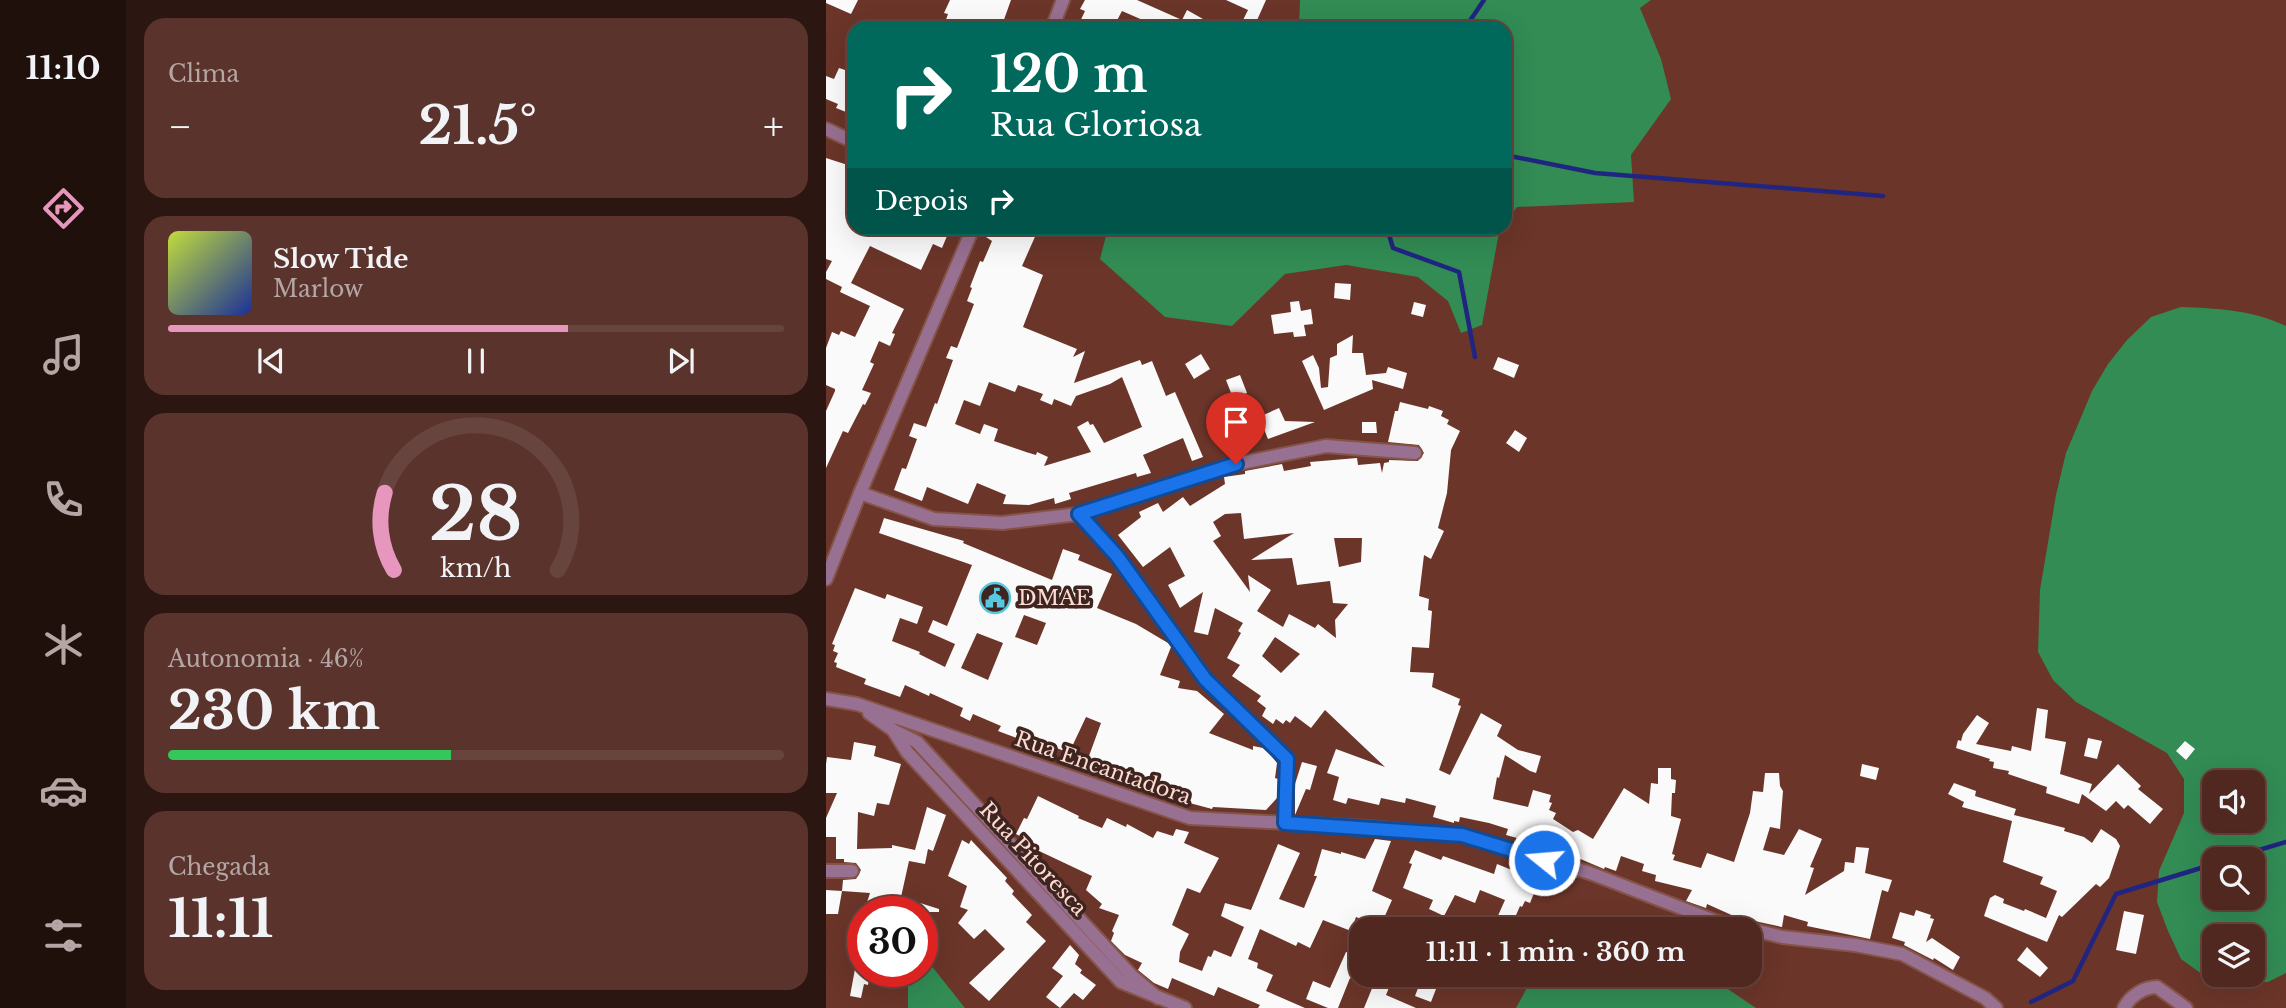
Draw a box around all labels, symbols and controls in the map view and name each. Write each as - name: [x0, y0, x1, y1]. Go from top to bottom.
- text: 120 m: [990, 44, 1148, 105]
- text: 11:10: [25, 48, 101, 88]
- icon: right: [875, 49, 966, 140]
- text: Clima: [168, 60, 239, 88]
- text: 21.5°: [418, 94, 537, 158]
- text: −: [168, 103, 192, 150]
- text: +: [763, 103, 784, 150]
- text: Rua Gloriosa: [990, 105, 1202, 145]
- icon: right: [982, 182, 1020, 220]
- icon: directions: [39, 184, 88, 233]
- text: Depois: [875, 185, 968, 217]
- text: Slow Tide: [273, 243, 409, 275]
- text: Marlow: [273, 275, 363, 303]
- icon: music: [39, 330, 88, 379]
- icon: previous: [252, 342, 290, 380]
- icon: pause: [457, 342, 495, 380]
- icon: next: [662, 342, 700, 380]
- pin: [1206, 392, 1266, 464]
- icon: arrive: [1217, 403, 1255, 441]
- text: 28: [429, 469, 523, 560]
- icon: phone: [39, 475, 88, 524]
- text: km/h: [441, 553, 511, 584]
- public building icon: DMAE: [978, 581, 1012, 615]
- place label: DMAE: [1018, 585, 1091, 611]
- icon: climate: [39, 620, 88, 669]
- text: Autonomia · 46%: [168, 645, 364, 673]
- text: 230 km: [168, 679, 380, 743]
- street label: Rua Encantadora: [1012, 726, 1195, 810]
- icon: car: [39, 766, 88, 815]
- map controls: [2202, 770, 2265, 987]
- button: sound: [2202, 770, 2265, 833]
- street label: Rua Pitoresca: [974, 797, 1092, 921]
- position arrow: [1507, 823, 1581, 897]
- button: search: [2202, 847, 2265, 910]
- text: Chegada: [168, 853, 270, 881]
- text: 11:11: [168, 887, 273, 951]
- speed limit sign: 30: [847, 896, 938, 987]
- icon: filters: [39, 911, 88, 960]
- button: layers: [2202, 924, 2265, 987]
- text: 11:11 · 1 min · 360 m: [1426, 936, 1685, 968]

